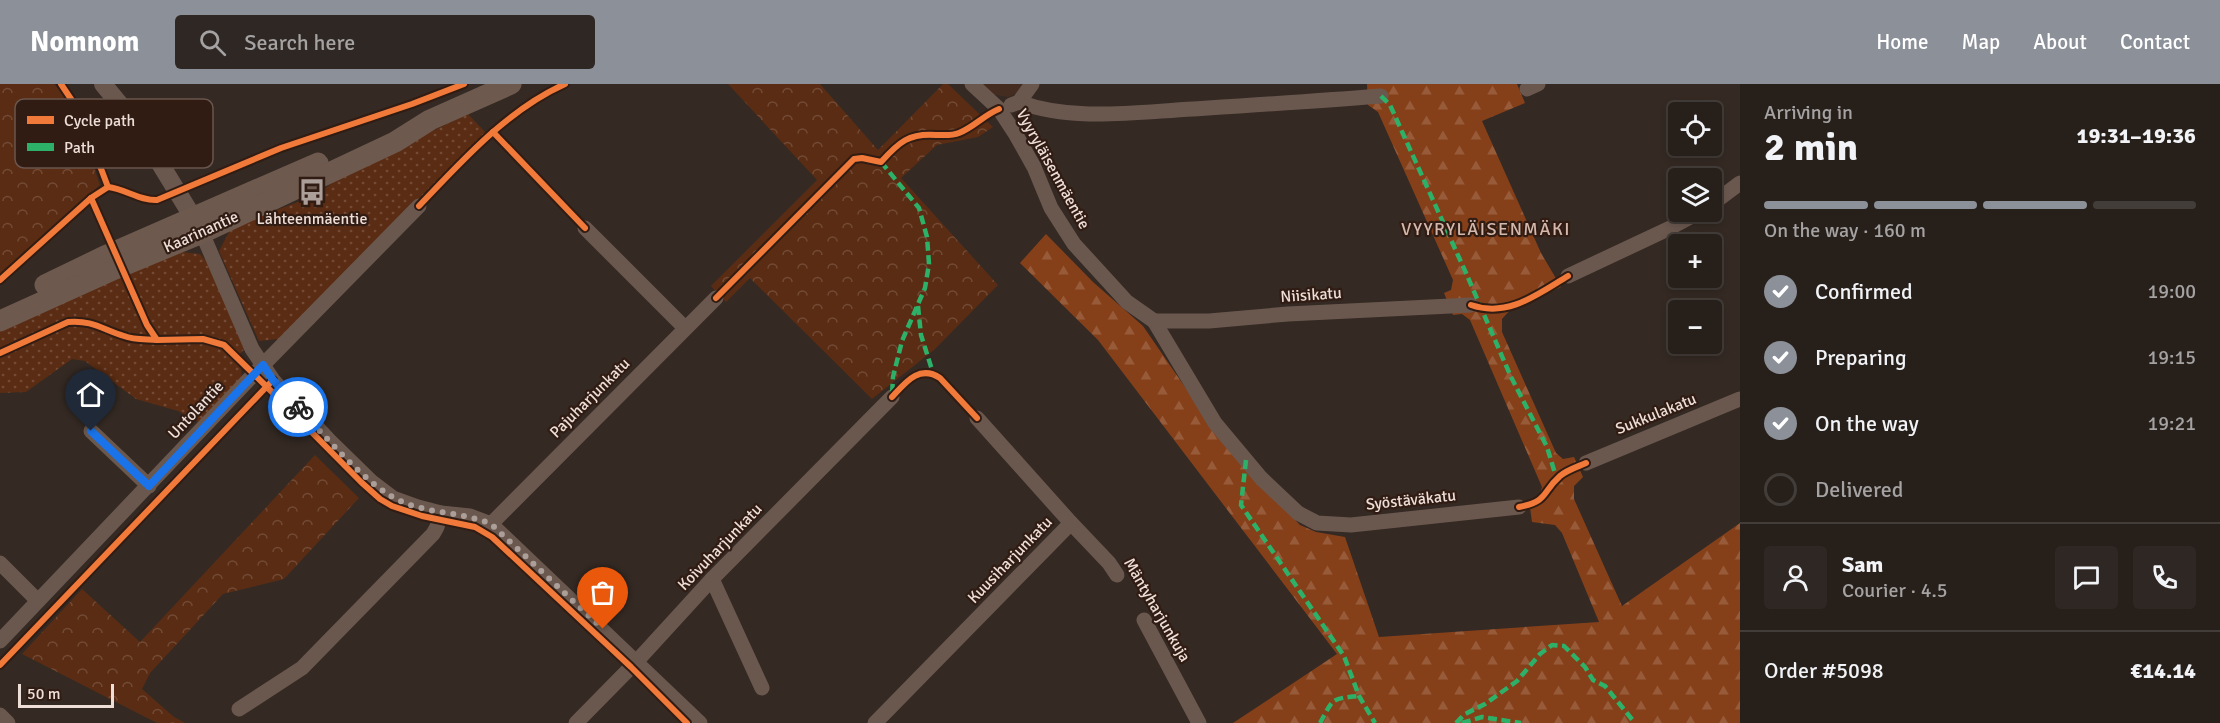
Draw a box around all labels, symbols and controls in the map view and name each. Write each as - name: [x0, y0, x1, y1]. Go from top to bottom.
- search box: [175, 15, 595, 69]
- text: Nomnom: [30, 25, 139, 59]
- icon: search: [196, 26, 229, 59]
- text: Search here: [244, 29, 355, 56]
- text: Home: [1876, 29, 1929, 55]
- text: Map: [1962, 29, 2000, 55]
- text: About: [2033, 29, 2087, 55]
- text: Contact: [2120, 29, 2190, 55]
- legend: [15, 99, 213, 168]
- text: Arriving in: [1764, 100, 1853, 125]
- map controls: [1668, 102, 1722, 354]
- button: locate: [1668, 102, 1722, 156]
- street label: Vyyryläisenmäentie: [1012, 105, 1094, 233]
- text: Cycle path: [64, 111, 135, 131]
- text: 19:31–19:36: [2077, 122, 2196, 149]
- text: 2 min: [1764, 123, 1858, 171]
- text: Path: [64, 138, 95, 158]
- button: layers: [1668, 168, 1722, 222]
- bus stop icon: Lähteenmäentie: [297, 177, 327, 207]
- street label: Kaarinantie: [160, 207, 242, 257]
- place label: Lähteenmäentie: [257, 209, 367, 229]
- district label: VYYRYLÄISENMÄKI: [1401, 218, 1571, 240]
- text: On the way · 160 m: [1764, 218, 1926, 243]
- button: +: [1668, 234, 1722, 288]
- icon: check: [1764, 275, 1797, 308]
- text: Confirmed: [1815, 278, 1913, 305]
- text: 19:00: [2147, 279, 2196, 304]
- street label: Niisikatu: [1280, 283, 1342, 307]
- button: −: [1668, 300, 1722, 354]
- icon: check: [1764, 341, 1797, 374]
- text: Preparing: [1815, 344, 1907, 371]
- text: 19:15: [2147, 345, 2196, 370]
- street label: Pajuharjunkatu: [546, 354, 634, 442]
- pin: [65, 369, 116, 431]
- street label: Untolantie: [164, 377, 228, 443]
- courier: [268, 377, 328, 437]
- icon: home: [74, 378, 107, 411]
- street label: Sukkulakatu: [1613, 389, 1699, 439]
- icon: bike: [282, 391, 315, 424]
- icon: check: [1764, 407, 1797, 440]
- text: On the way: [1815, 410, 1919, 437]
- text: 19:21: [2147, 411, 2196, 436]
- text: Delivered: [1815, 476, 1903, 503]
- street label: Syöstäväkatu: [1365, 485, 1457, 515]
- street label: Koivuharjunkatu: [674, 499, 766, 595]
- street label: Kuusiharjunkatu: [963, 512, 1057, 608]
- button: person: [1764, 546, 1827, 609]
- button: chat: [2055, 546, 2118, 609]
- button: phone: [2133, 546, 2196, 609]
- text: Sam: [1842, 551, 1883, 578]
- street label: Mäntyharjunkuja: [1119, 554, 1195, 666]
- pin: [577, 567, 628, 629]
- icon: bag: [586, 576, 619, 609]
- text: Courier · 4.5: [1842, 578, 1948, 603]
- text: Order #5098: [1764, 657, 1884, 684]
- text: €14.14: [2130, 657, 2196, 684]
- scale bar: [18, 681, 114, 708]
- text: 50 m: [27, 684, 61, 704]

